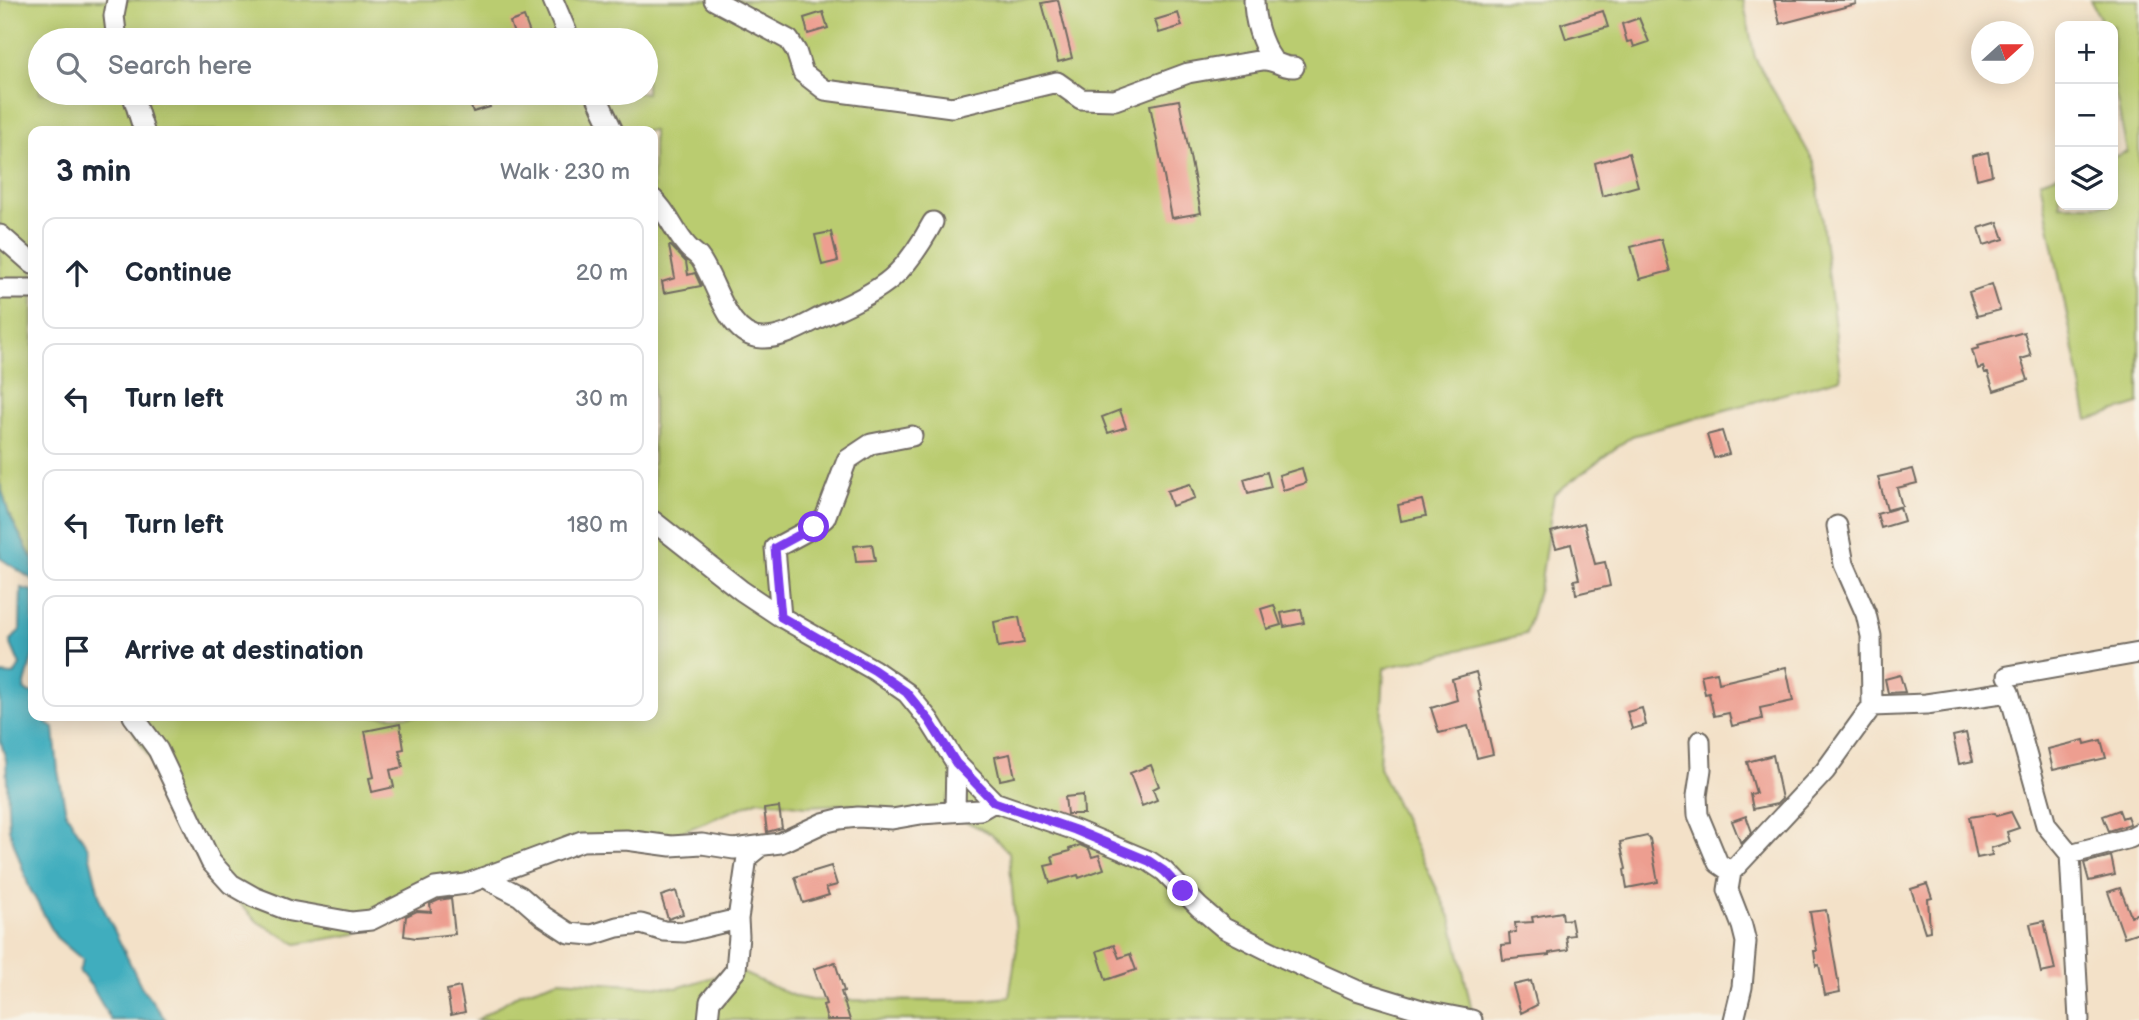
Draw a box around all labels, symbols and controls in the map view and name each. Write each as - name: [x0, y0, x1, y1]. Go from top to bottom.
- north arrow: [1971, 21, 2034, 84]
- map controls: [2055, 21, 2118, 210]
- button: +: [2055, 21, 2118, 84]
- search box: [28, 28, 658, 105]
- icon: search: [52, 48, 90, 86]
- text: Search here: [108, 51, 252, 82]
- button: −: [2055, 84, 2118, 147]
- button: layers: [2055, 147, 2118, 210]
- text: 3 min: [56, 154, 131, 190]
- text: Walk · 230 m: [500, 158, 630, 186]
- icon: ahead: [58, 254, 96, 292]
- text: Continue: [125, 258, 232, 289]
- text: 20 m: [576, 259, 628, 287]
- icon: left: [58, 380, 96, 418]
- text: Turn left: [125, 384, 224, 415]
- text: 30 m: [575, 385, 628, 413]
- icon: left: [58, 506, 96, 544]
- text: Turn left: [125, 510, 224, 541]
- text: 180 m: [567, 511, 628, 539]
- route start: [798, 511, 829, 542]
- icon: arrive: [58, 632, 96, 670]
- text: Arrive at destination: [125, 636, 364, 667]
- route end: [1167, 875, 1198, 906]

